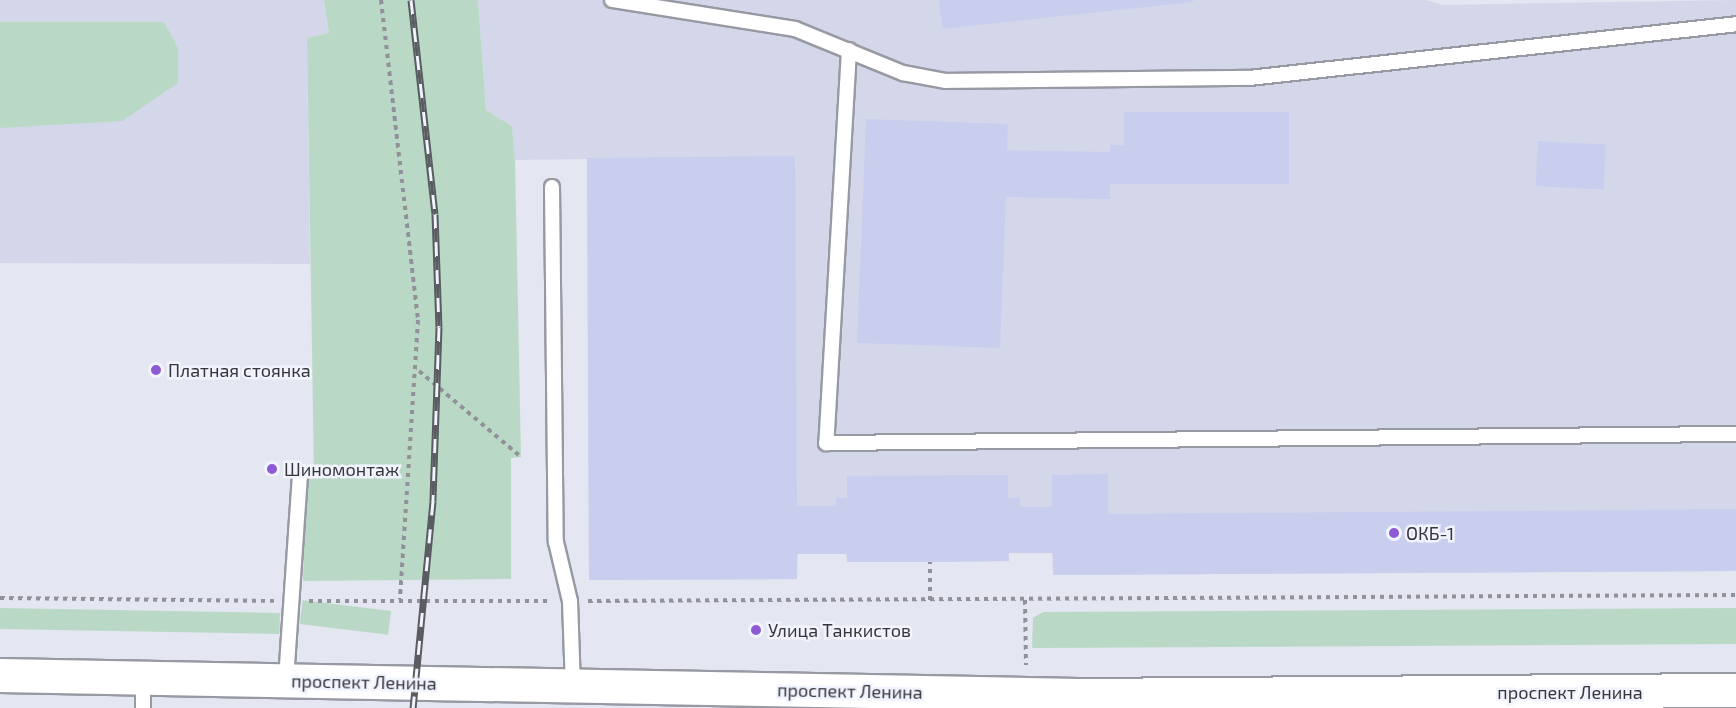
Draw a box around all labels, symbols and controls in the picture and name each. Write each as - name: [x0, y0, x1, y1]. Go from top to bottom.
- place label: Платная стоянка: [168, 359, 311, 381]
- marker: Платная стоянка: [149, 363, 163, 377]
- place label: Шиномонтаж: [284, 458, 399, 480]
- marker: Шиномонтаж: [265, 462, 279, 476]
- place label: ОКБ-1: [1406, 522, 1454, 544]
- marker: ОКБ-1: [1387, 526, 1401, 540]
- place label: Улица Танкистов: [768, 619, 911, 641]
- marker: Улица Танкистов: [749, 623, 763, 637]
- street label: проспект Ленина: [291, 670, 437, 694]
- street label: проспект Ленина: [777, 679, 923, 703]
- street label: проспект Ленина: [1497, 681, 1643, 703]

